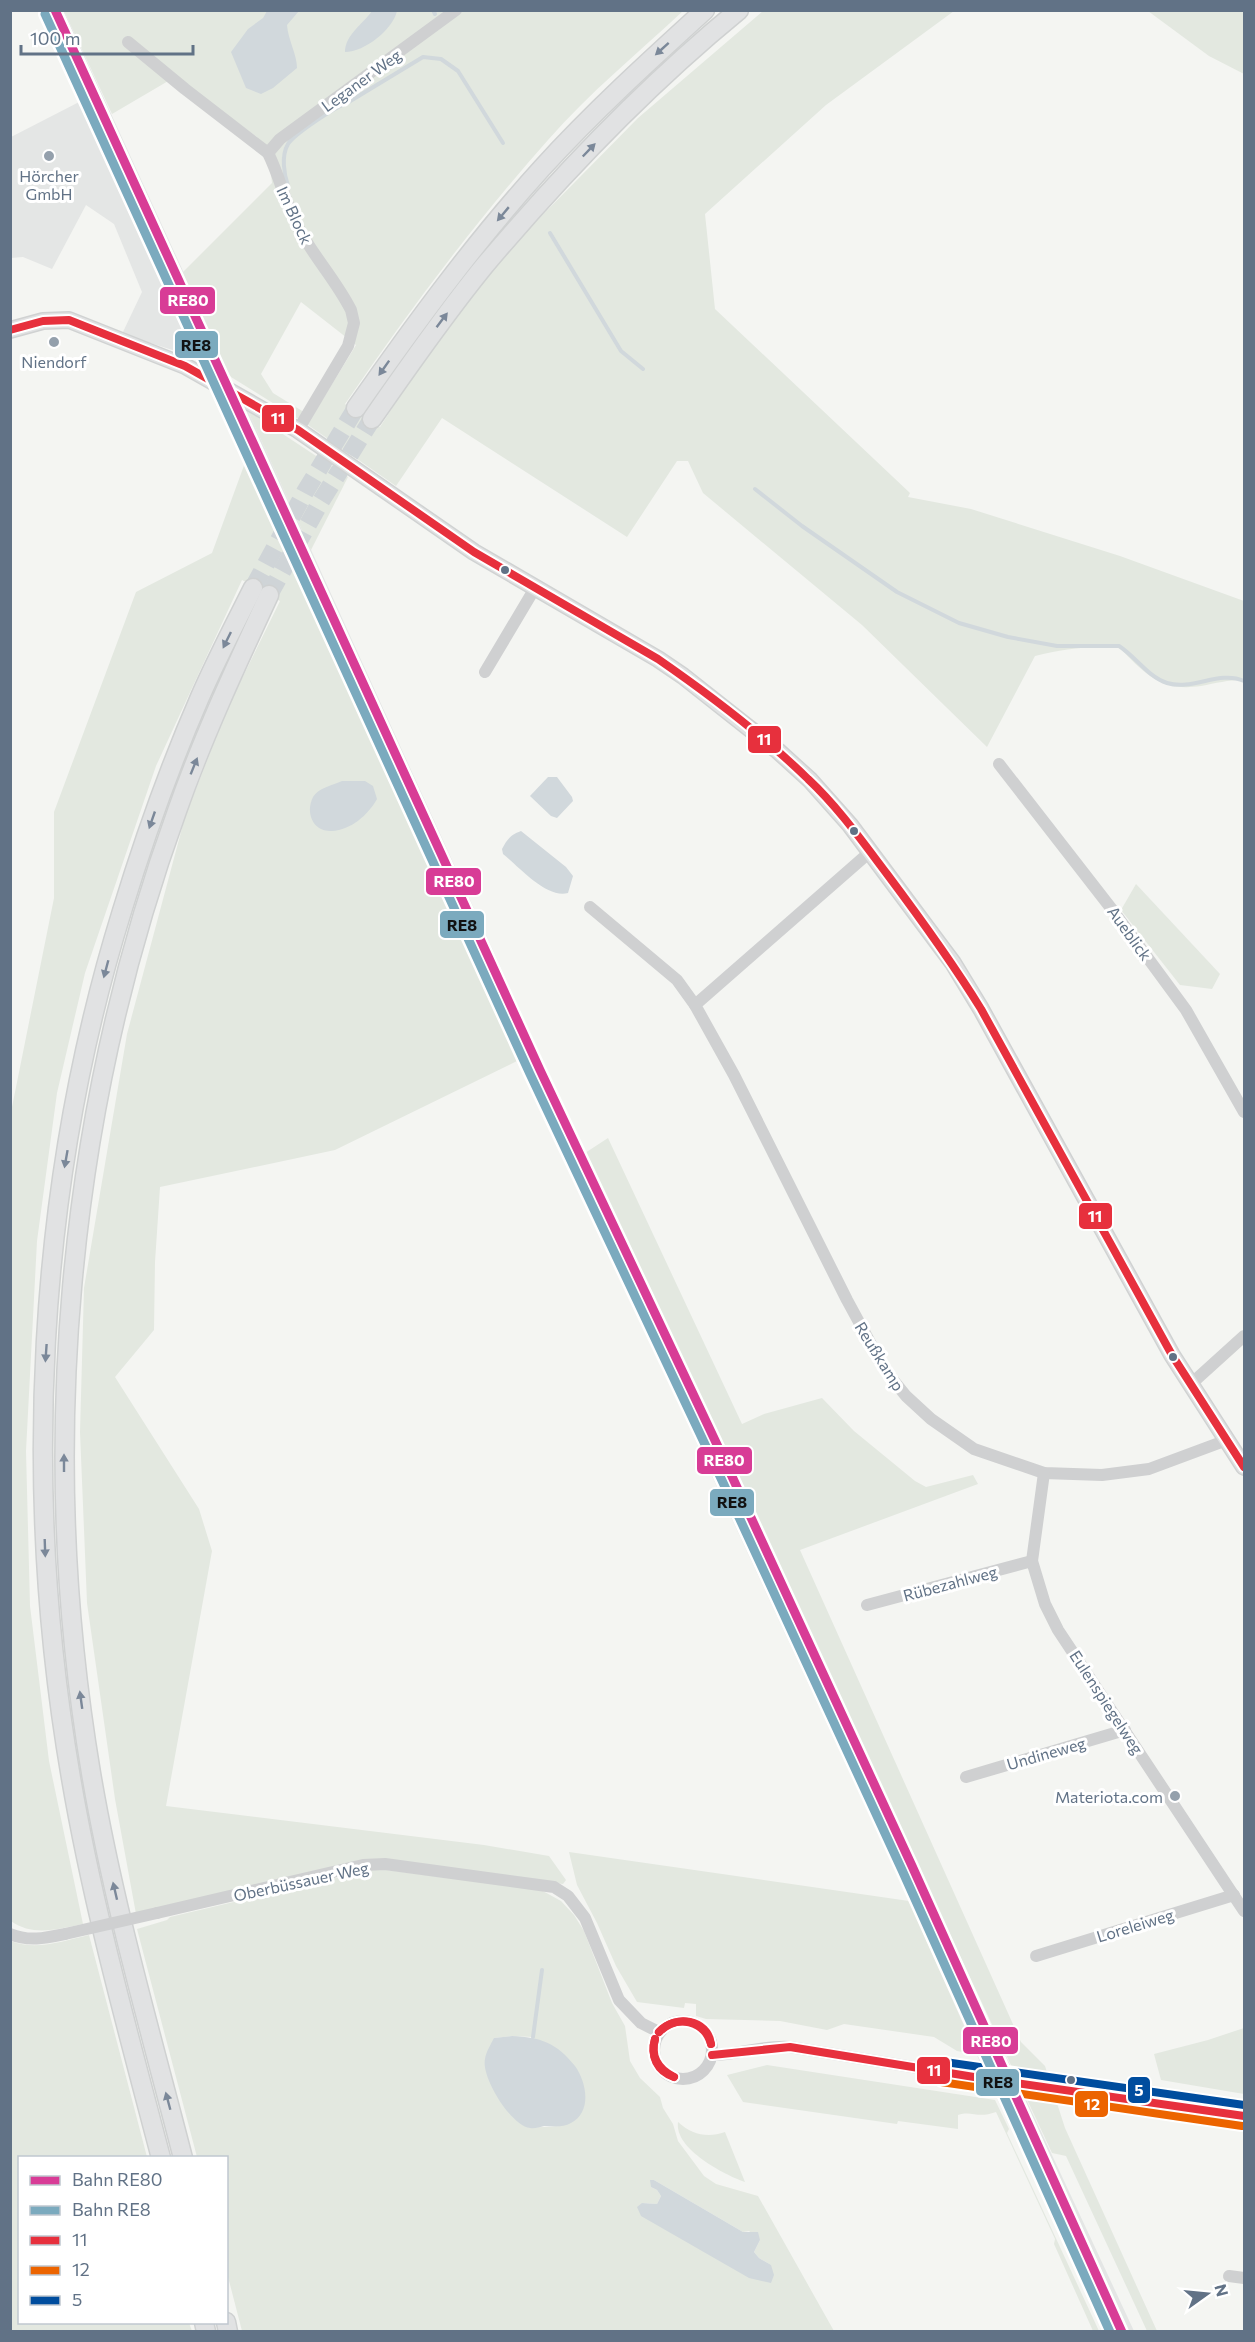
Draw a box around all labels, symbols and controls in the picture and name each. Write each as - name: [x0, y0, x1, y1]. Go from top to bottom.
- scale bar: [21, 18, 194, 56]
- text: 100 m: [30, 27, 80, 49]
- one-way arrow: [654, 42, 669, 56]
- street label: Leganer Weg: [317, 45, 405, 115]
- one-way arrow: [582, 143, 595, 158]
- marker: Hörcher GmbH: [42, 149, 56, 163]
- place label: Hörcher GmbH: [19, 166, 79, 203]
- street label: Im Block: [273, 183, 317, 247]
- one-way arrow: [497, 206, 510, 221]
- line badge: RE80: [159, 286, 216, 315]
- text: RE80: [167, 290, 209, 309]
- one-way arrow: [436, 313, 448, 328]
- line badge: RE8: [174, 330, 219, 359]
- marker: Niendorf: [47, 335, 61, 349]
- text: RE8: [181, 335, 211, 354]
- place label: Niendorf: [21, 352, 87, 371]
- one-way arrow: [378, 360, 390, 376]
- line badge: 11: [261, 404, 295, 433]
- text: 11: [271, 408, 285, 427]
- unlabelled marker: [499, 564, 511, 576]
- one-way arrow: [223, 632, 232, 649]
- line badge: 11: [747, 725, 782, 754]
- text: 11: [757, 729, 771, 748]
- one-way arrow: [189, 757, 199, 775]
- one-way arrow: [147, 811, 157, 829]
- unlabelled marker: [848, 825, 860, 837]
- line badge: RE80: [425, 867, 482, 896]
- text: RE80: [433, 871, 475, 890]
- street label: Aueblick: [1104, 902, 1156, 964]
- line badge: RE8: [439, 910, 485, 939]
- text: RE8: [447, 915, 477, 934]
- one-way arrow: [101, 960, 110, 978]
- one-way arrow: [62, 1150, 71, 1169]
- line badge: 11: [1078, 1202, 1113, 1230]
- text: 11: [1088, 1206, 1102, 1225]
- street label: Reußkamp: [851, 1318, 909, 1394]
- one-way arrow: [41, 1344, 50, 1363]
- unlabelled marker: [1167, 1351, 1179, 1363]
- line badge: RE80: [696, 1446, 753, 1475]
- text: RE80: [703, 1450, 745, 1469]
- one-way arrow: [59, 1454, 69, 1473]
- line badge: RE8: [709, 1488, 755, 1517]
- text: RE8: [717, 1492, 747, 1511]
- one-way arrow: [41, 1538, 50, 1557]
- street label: Rübezahlweg: [901, 1561, 999, 1605]
- street label: Eulenspiegelweg: [1066, 1646, 1148, 1758]
- one-way arrow: [76, 1690, 85, 1709]
- street label: Undineweg: [1004, 1733, 1088, 1773]
- place label: Materiota.com: [1055, 1787, 1163, 1806]
- marker: Materiota.com: [1168, 1789, 1182, 1803]
- street label: Oberbüssauer Weg: [232, 1857, 371, 1905]
- one-way arrow: [110, 1882, 120, 1901]
- street label: Loreleiweg: [1094, 1904, 1176, 1946]
- line badge: RE80: [962, 2026, 1019, 2055]
- text: RE80: [970, 2031, 1012, 2050]
- line badge: 11: [916, 2056, 951, 2085]
- text: 11: [927, 2060, 941, 2079]
- line badge: RE8: [975, 2068, 1020, 2097]
- text: RE8: [983, 2072, 1013, 2091]
- unlabelled marker: [1065, 2074, 1077, 2086]
- line badge: 5: [1127, 2076, 1151, 2104]
- text: 5: [1134, 2080, 1144, 2099]
- line badge: 12: [1074, 2090, 1109, 2118]
- one-way arrow: [163, 2092, 173, 2110]
- text: 12: [1084, 2094, 1100, 2113]
- legend: [18, 2156, 228, 2324]
- text: Bahn RE80: [72, 2168, 163, 2190]
- text: Bahn RE8: [72, 2198, 151, 2220]
- text: 11: [72, 2228, 87, 2250]
- text: 12: [72, 2258, 90, 2280]
- north arrow: [1177, 2264, 1237, 2324]
- text: N: [1211, 2282, 1233, 2298]
- text: 5: [72, 2288, 82, 2310]

